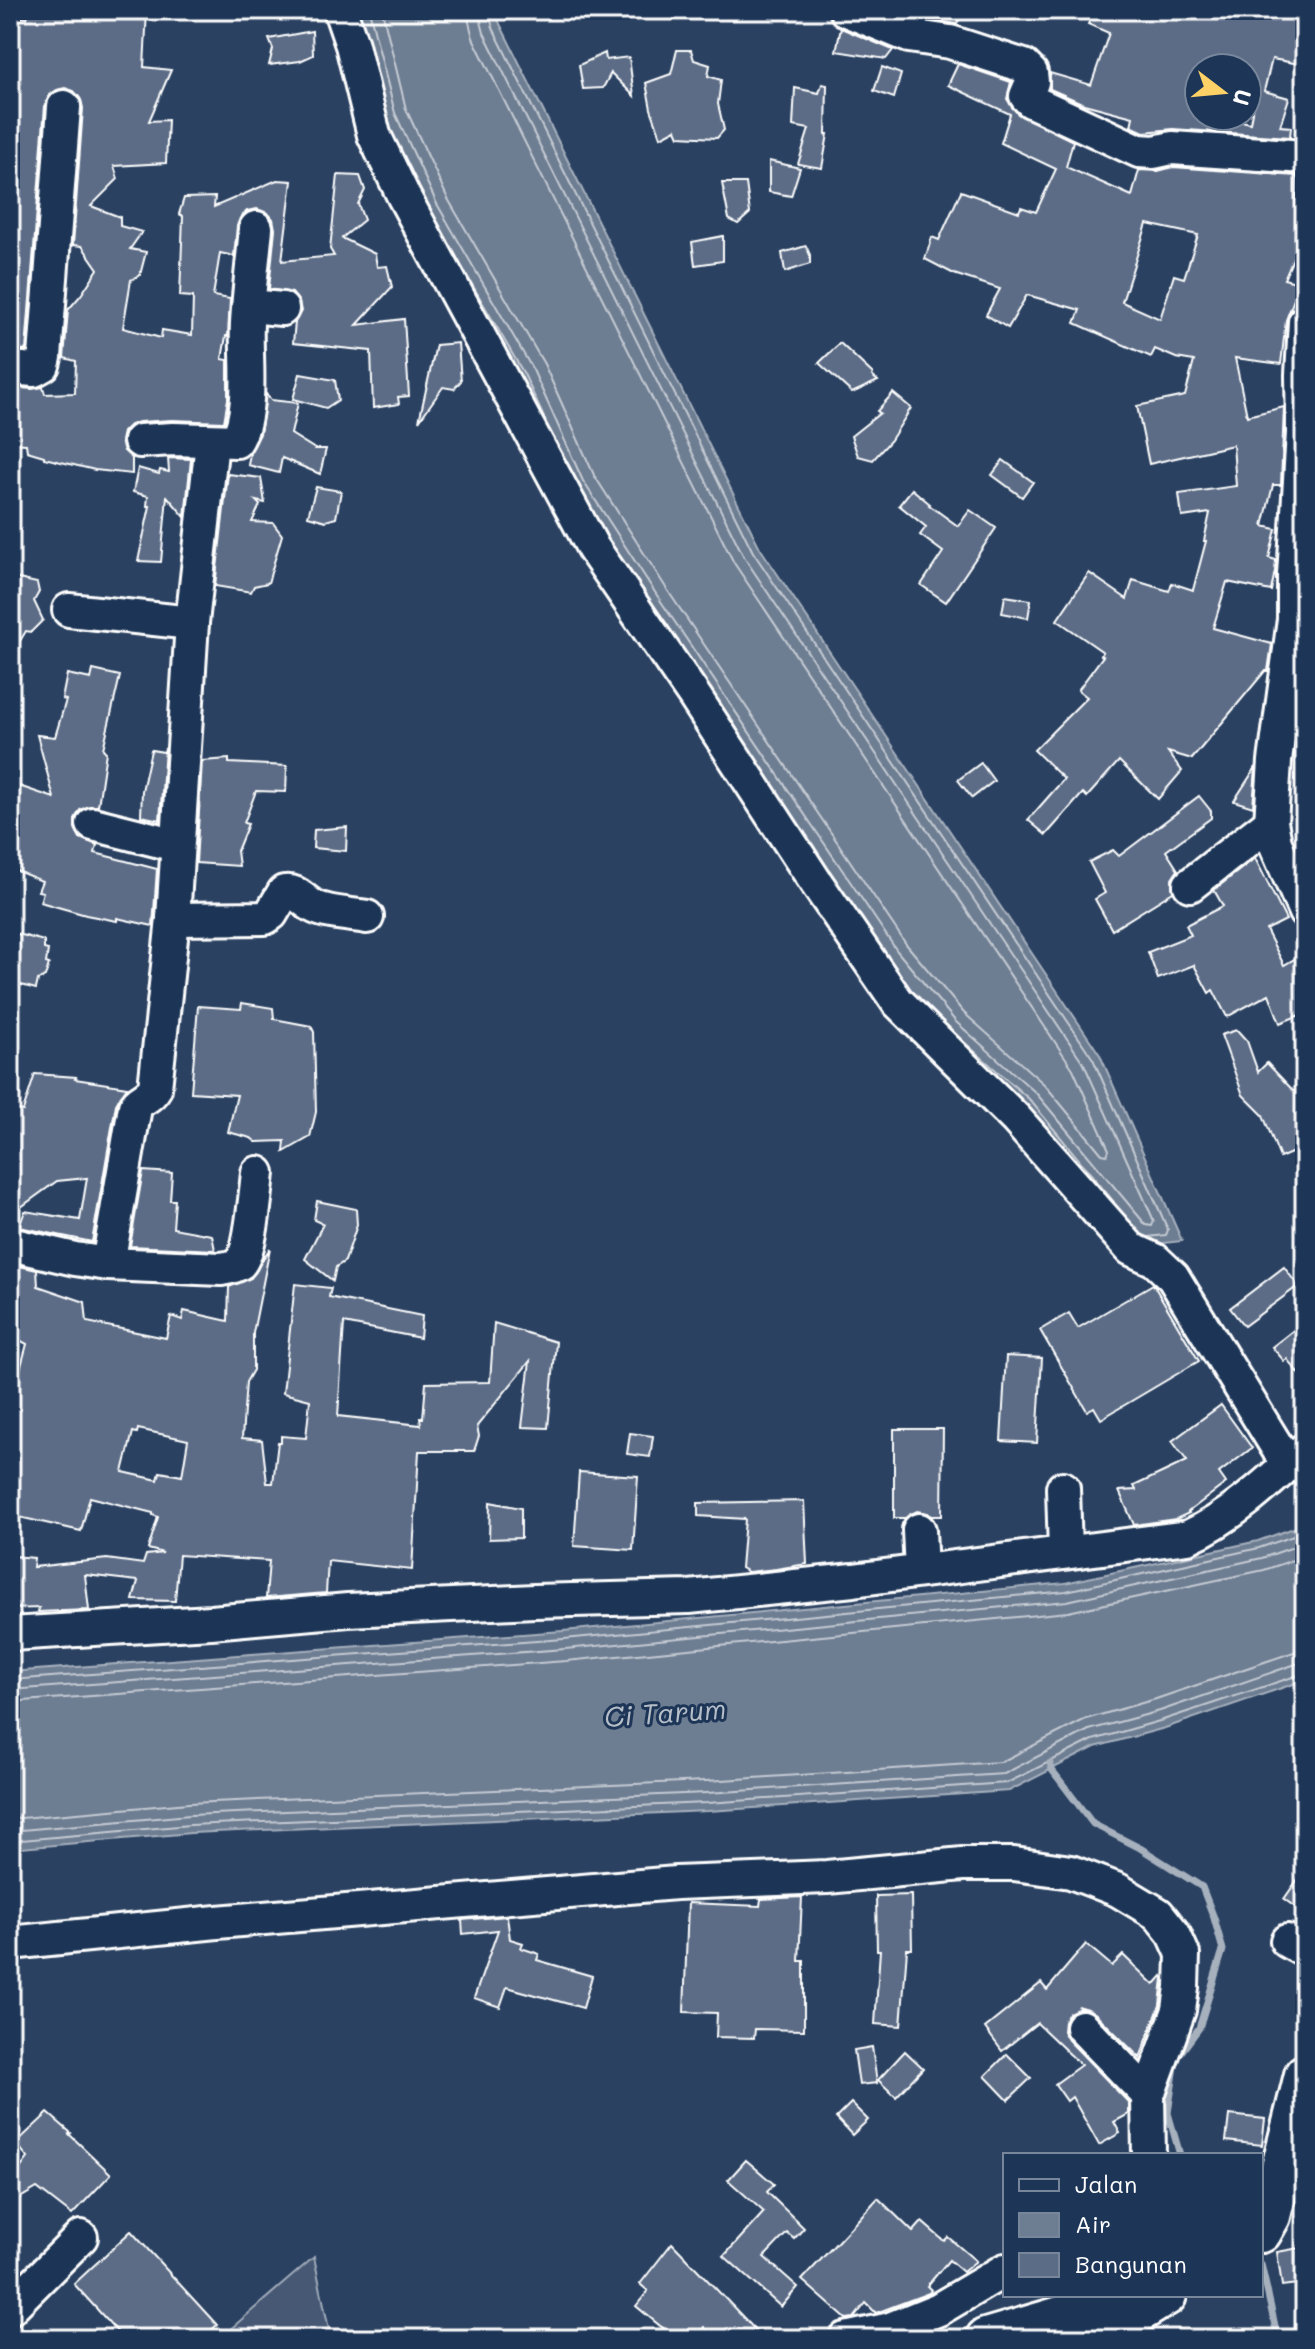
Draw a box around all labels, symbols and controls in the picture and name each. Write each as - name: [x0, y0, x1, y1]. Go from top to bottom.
- north arrow: [1183, 52, 1263, 132]
- text: U: [1227, 86, 1259, 109]
- water label: Ci Tarum: [603, 1690, 727, 1734]
- legend: [1003, 2153, 1263, 2297]
- text: Jalan: [1075, 2168, 1137, 2199]
- text: Air: [1075, 2208, 1111, 2239]
- text: Bangunan: [1075, 2248, 1187, 2279]

